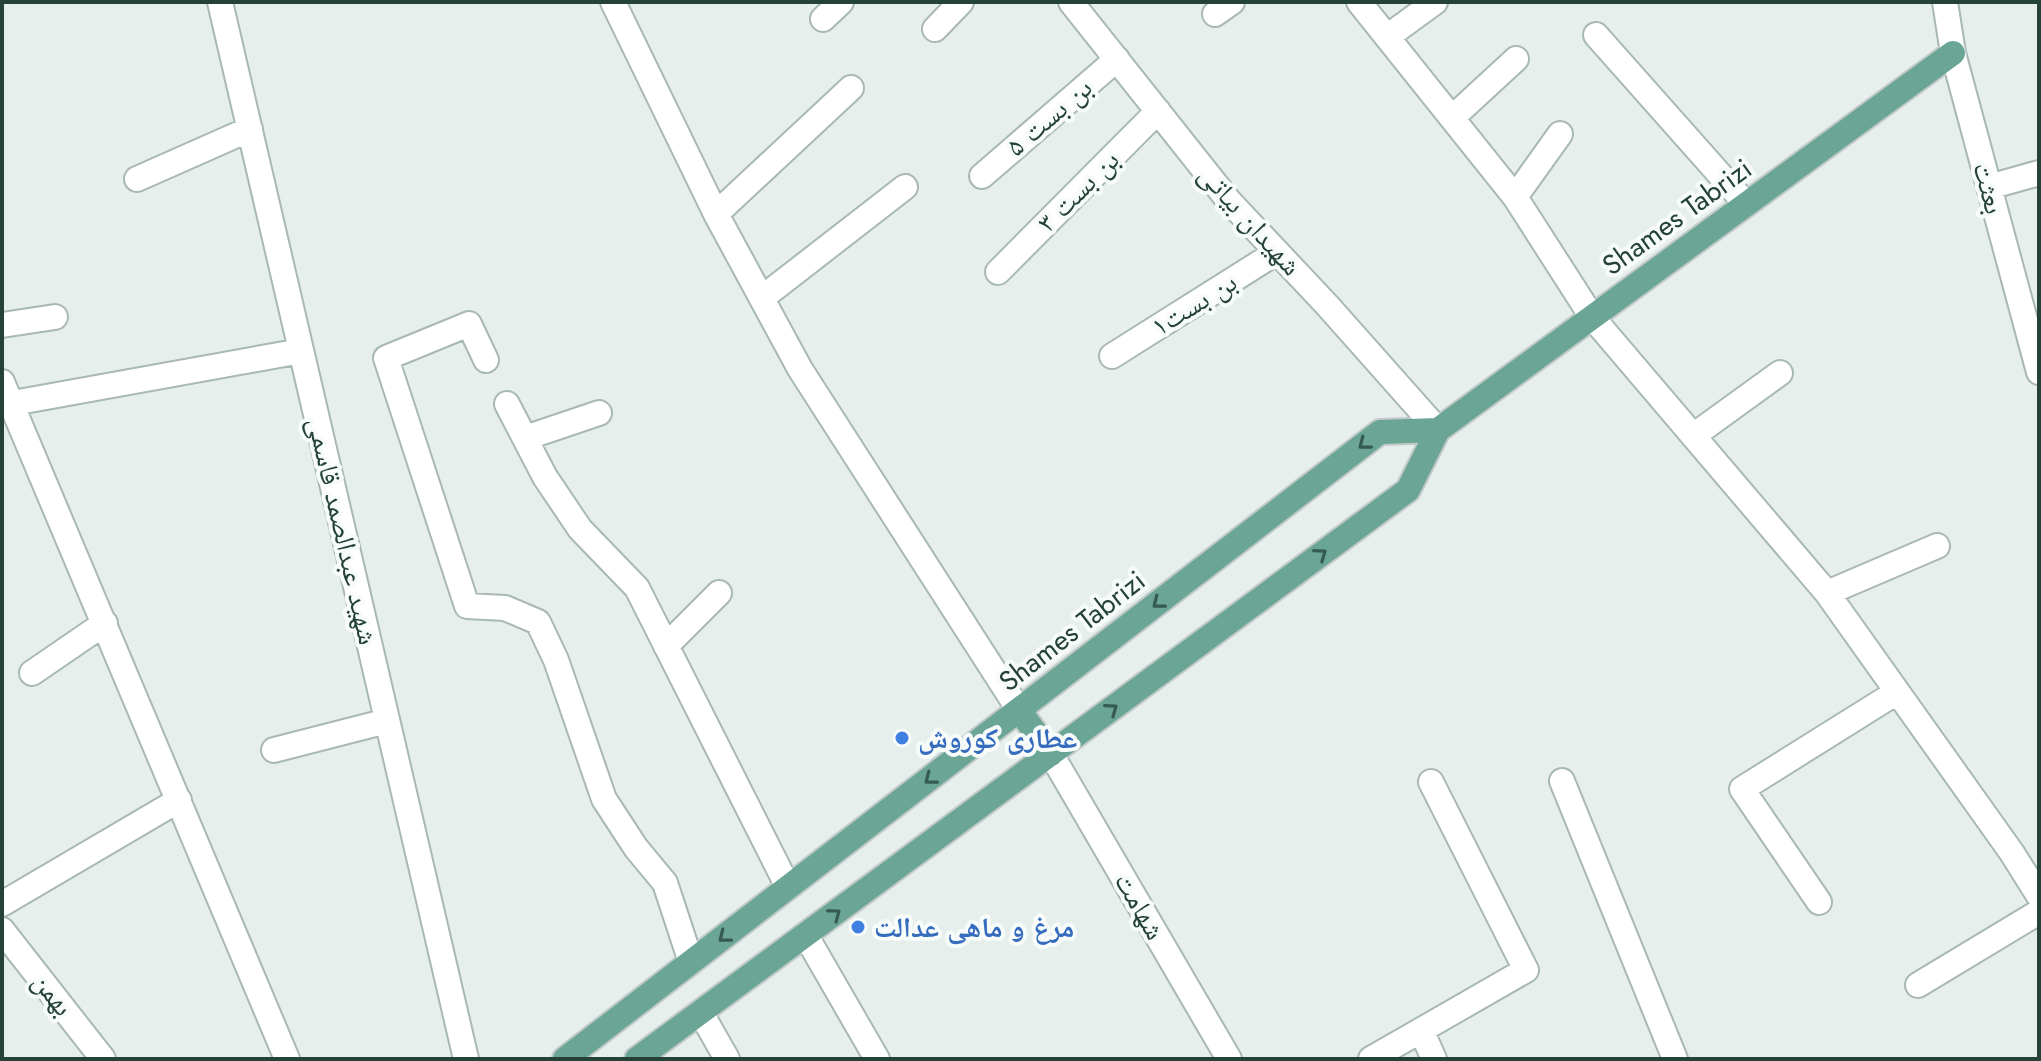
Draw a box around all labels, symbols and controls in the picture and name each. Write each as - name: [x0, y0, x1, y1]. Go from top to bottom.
- street label: بن بست ۵: [997, 68, 1101, 166]
- street label: بن بست ۳: [1027, 140, 1129, 242]
- street label: Shames Tabrizi: [1594, 149, 1760, 285]
- street label: شهیدان بیاتی: [1189, 155, 1311, 285]
- street label: بعثت: [1962, 157, 2016, 219]
- street label: بن بست۱: [1143, 262, 1245, 346]
- street label: شهید عبدالصمد قاسمی: [297, 413, 389, 649]
- one-way arrow: [1358, 435, 1373, 449]
- one-way arrow: [1312, 550, 1327, 564]
- street label: Shames Tabrizi: [990, 561, 1154, 701]
- one-way arrow: [1153, 593, 1167, 608]
- one-way arrow: [1103, 704, 1118, 719]
- place label: عطاری کوروش: [918, 718, 1077, 759]
- marker: عطاری کوروش: [893, 729, 911, 747]
- one-way arrow: [924, 769, 939, 783]
- street label: شهامت: [1104, 865, 1176, 947]
- place label: مرغ و ماهی عدالت: [874, 907, 1074, 948]
- one-way arrow: [827, 909, 841, 923]
- marker: مرغ و ماهی عدالت: [849, 918, 867, 936]
- one-way arrow: [718, 928, 732, 942]
- street label: بهمن: [23, 963, 83, 1025]

